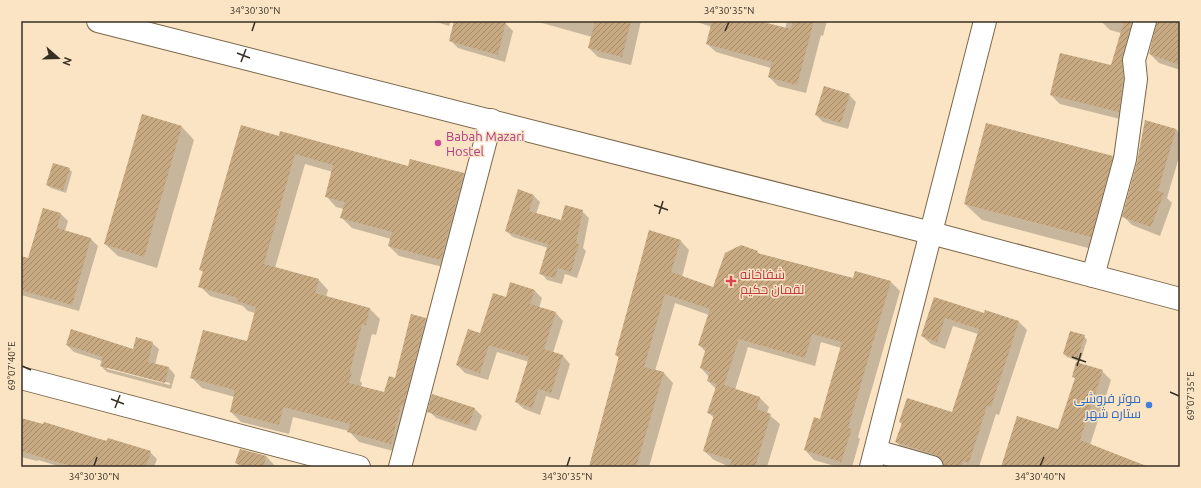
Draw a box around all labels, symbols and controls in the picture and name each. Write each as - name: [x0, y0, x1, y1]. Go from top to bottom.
- text: 34°30'30"N: [230, 5, 280, 16]
- text: 34°30'35"N: [704, 5, 754, 16]
- north arrow: [38, 38, 78, 78]
- text: N: [60, 56, 74, 67]
- place label: Babah Mazari Hostel: [446, 129, 524, 158]
- marker: Babah Mazari Hostel: [433, 138, 443, 148]
- place label: شفاخانه لقمان حکیم: [740, 267, 804, 299]
- marker: شفاخانه لقمان حکیم: [725, 275, 737, 287]
- text: 69°07'40"E: [6, 341, 17, 391]
- text: 69°07'35"E: [1185, 371, 1196, 421]
- place label: موتر فروشی ستاره شهر: [1074, 391, 1141, 421]
- marker: موتر فروشی ستاره شهر: [1144, 400, 1154, 410]
- text: 34°30'30"N: [69, 471, 119, 482]
- text: 34°30'35"N: [542, 471, 592, 482]
- text: 34°30'40"N: [1015, 471, 1065, 482]

